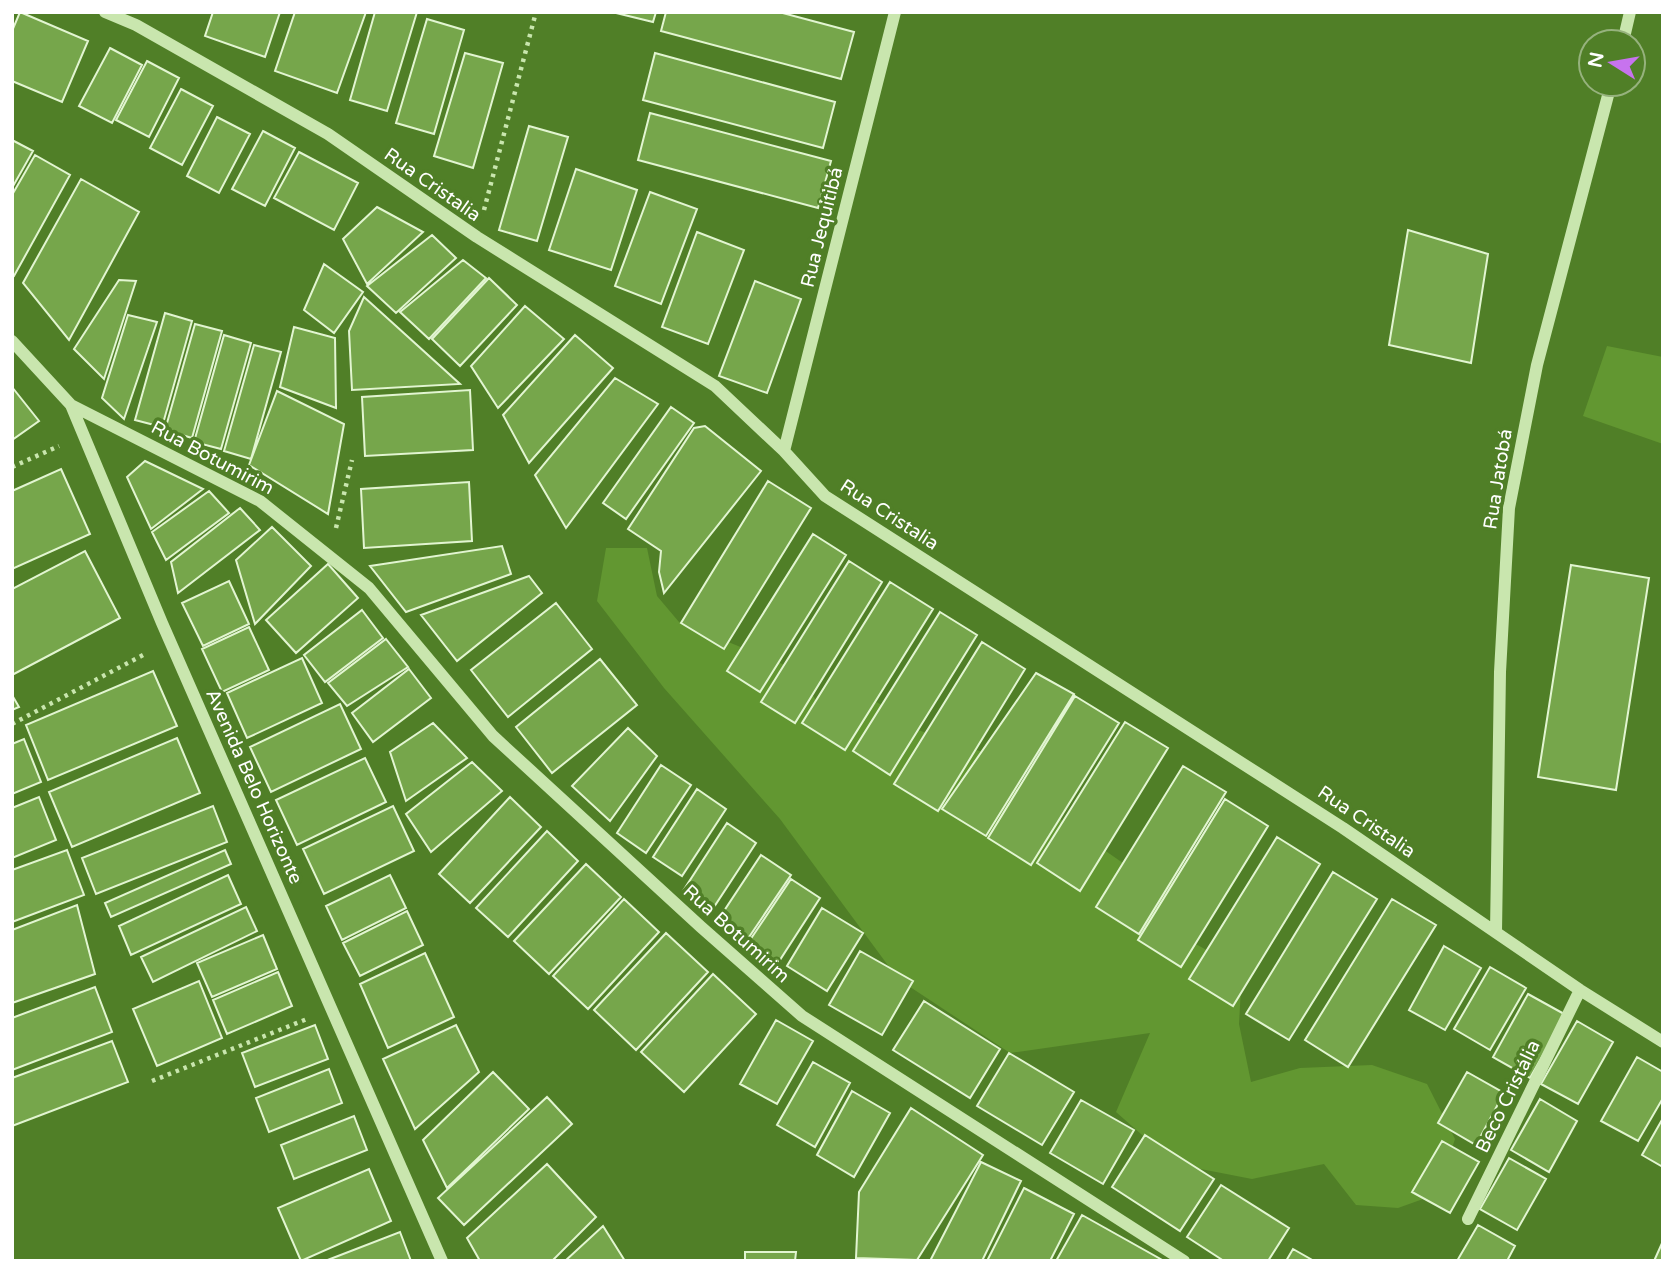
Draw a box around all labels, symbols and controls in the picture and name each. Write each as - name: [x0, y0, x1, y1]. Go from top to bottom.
- north arrow: [1577, 28, 1647, 98]
- text: N: [1584, 50, 1609, 70]
- street label: Rua Cristalia: [380, 143, 485, 226]
- street label: Rua Jequitibá: [796, 165, 848, 290]
- street label: Rua Botumirim: [147, 416, 278, 499]
- street label: Rua Jatobá: [1479, 427, 1517, 531]
- street label: Rua Cristalia: [836, 475, 943, 555]
- street label: Avenida Belo Horizonte: [201, 686, 307, 887]
- street label: Rua Cristalia: [1313, 781, 1419, 863]
- street label: Rua Botumirim: [679, 880, 794, 987]
- street label: Beco Cristália: [1471, 1037, 1545, 1156]

